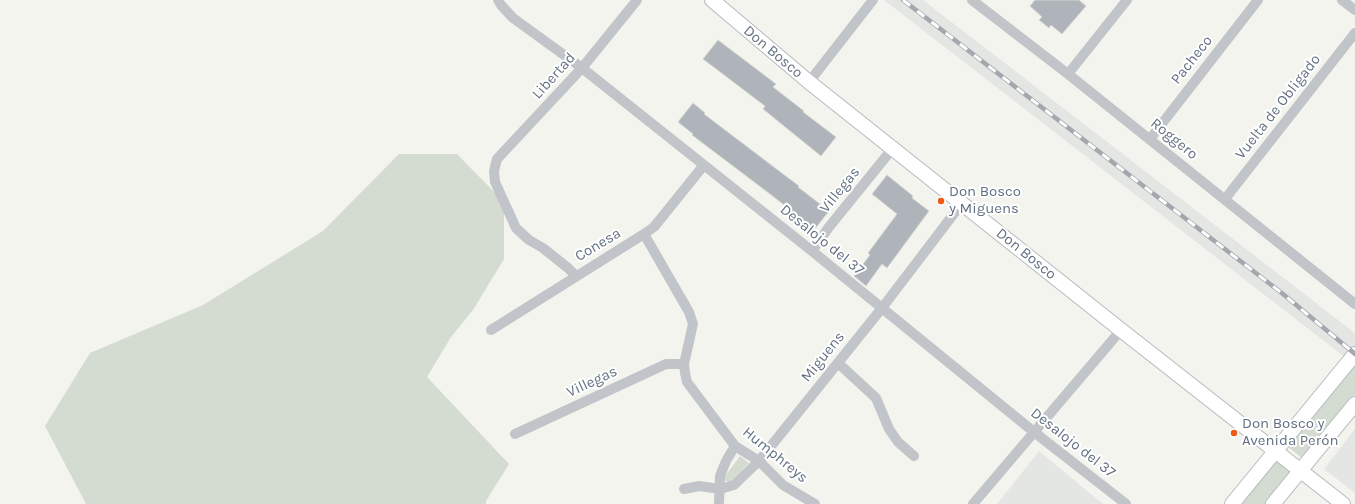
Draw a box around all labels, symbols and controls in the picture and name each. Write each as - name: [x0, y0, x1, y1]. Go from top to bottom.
- street label: Don Bosco: [740, 22, 806, 82]
- street label: Pacheco: [1167, 32, 1217, 88]
- street label: Libertad: [528, 49, 580, 103]
- street label: Vuelta de Obligado: [1231, 51, 1325, 163]
- street label: Roggero: [1147, 114, 1201, 164]
- street label: Villegas: [816, 164, 864, 216]
- place label: Don Bosco y Miguens: [949, 183, 1021, 218]
- marker: Don Bosco y Miguens: [936, 196, 946, 206]
- street label: Desalojo del 37: [776, 201, 868, 279]
- street label: Conesa: [572, 224, 624, 266]
- street label: Don Bosco: [992, 224, 1060, 284]
- street label: Miguens: [797, 328, 849, 386]
- street label: Villegas: [564, 363, 620, 401]
- street label: Desalojo del 37: [1027, 404, 1119, 482]
- place label: Don Bosco y Avenida Perón: [1242, 415, 1338, 450]
- street label: Humphreys: [739, 423, 811, 487]
- marker: Don Bosco y Avenida Perón: [1229, 428, 1239, 438]

